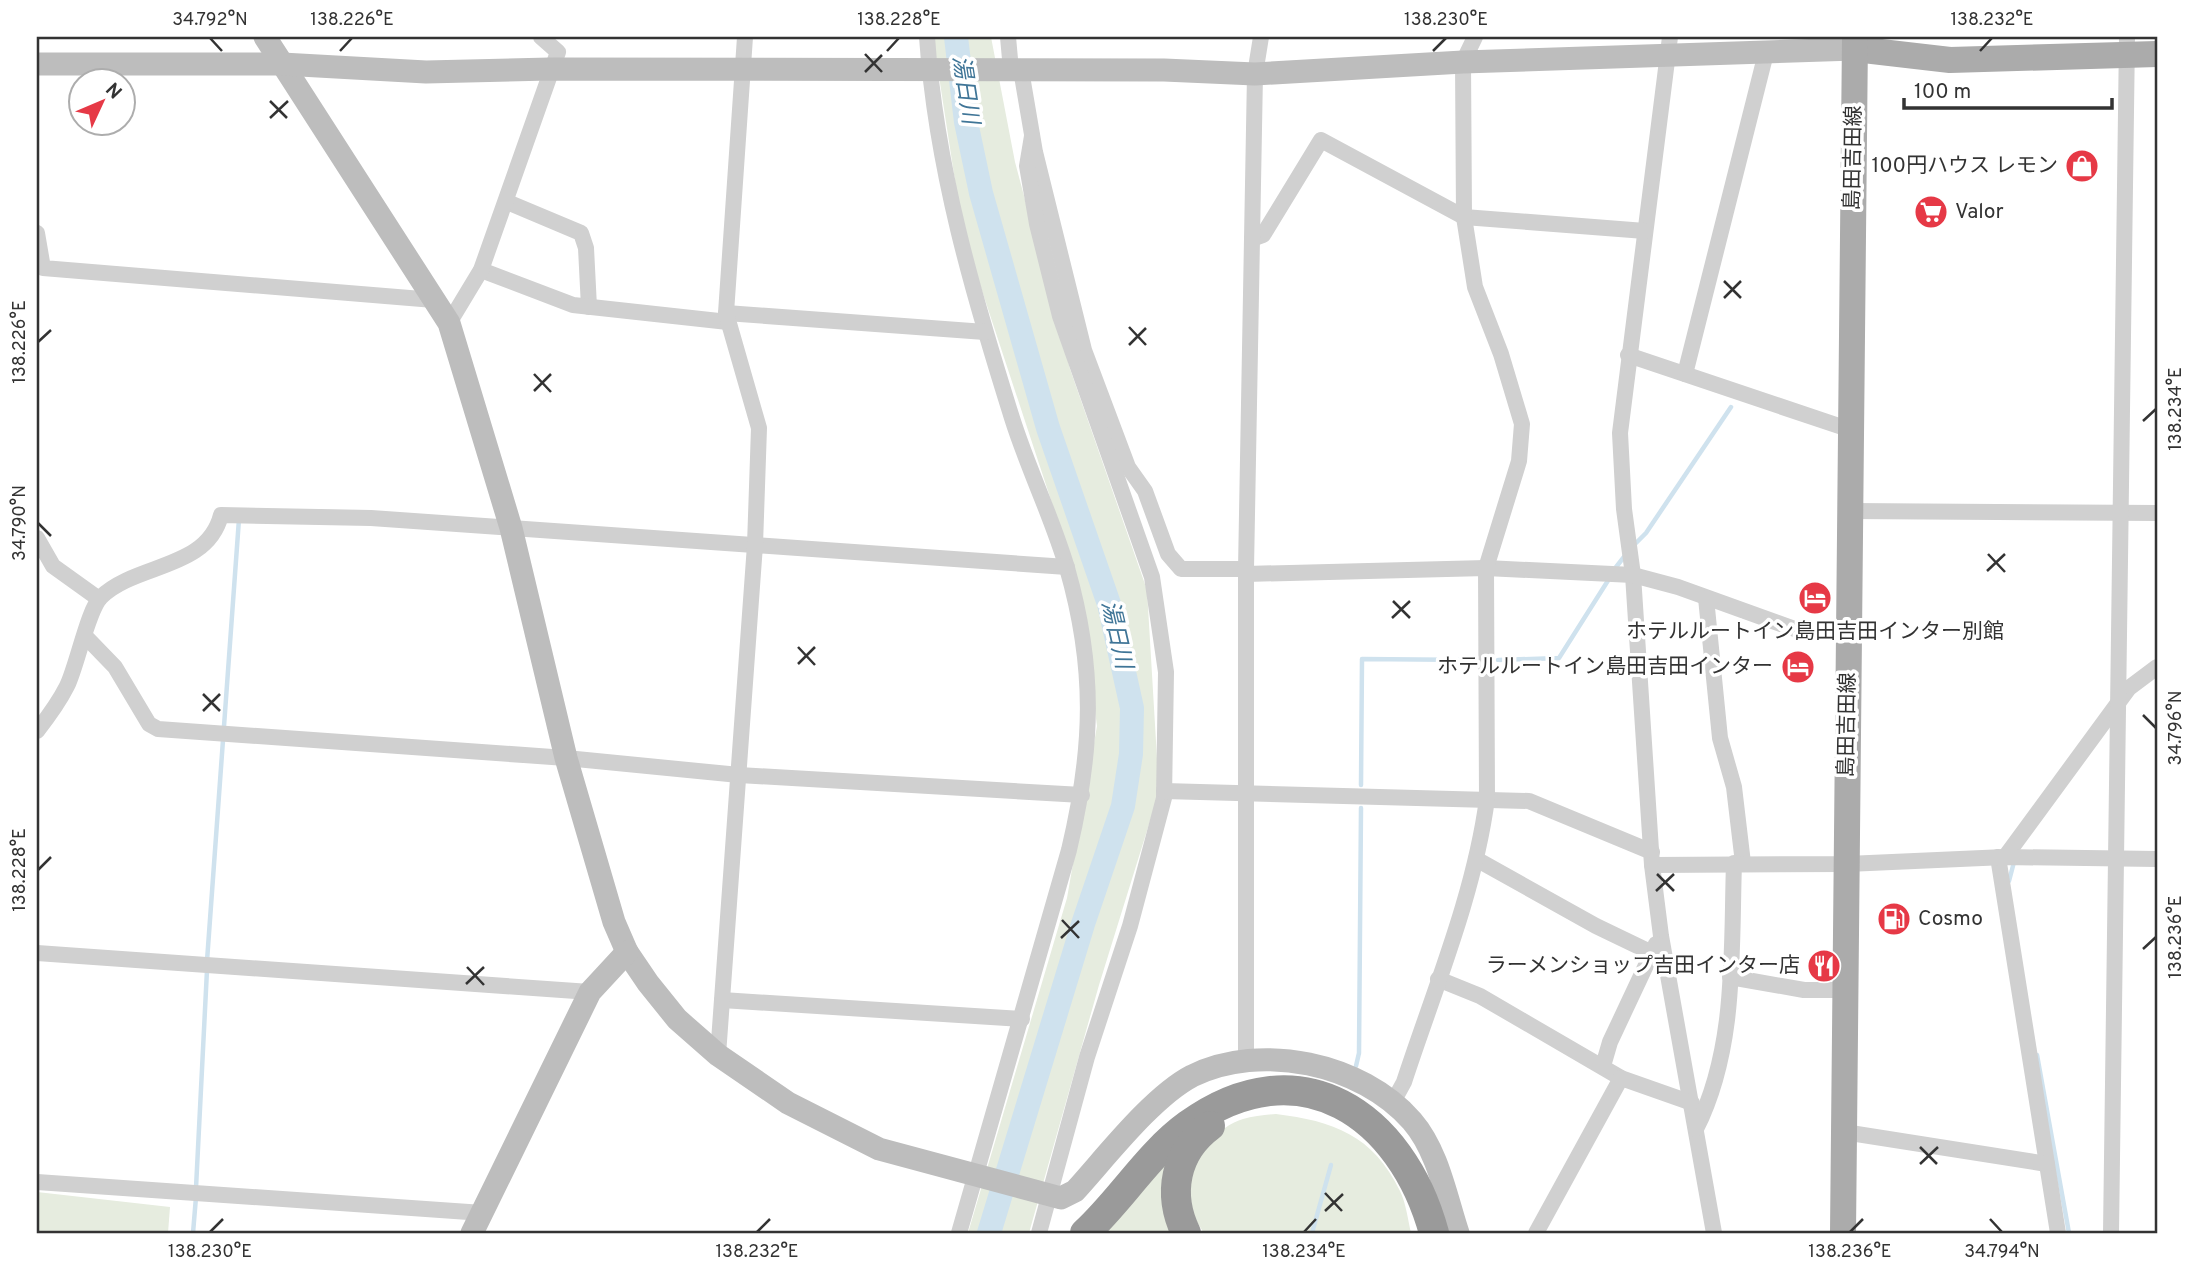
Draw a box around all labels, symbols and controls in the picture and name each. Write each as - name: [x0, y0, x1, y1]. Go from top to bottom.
- text: 34.792°N: [172, 9, 248, 32]
- text: 138.226°E: [310, 9, 394, 32]
- text: 138.228°E: [857, 9, 941, 32]
- text: 138.230°E: [1404, 9, 1488, 32]
- text: 138.232°E: [1950, 9, 2034, 32]
- water label: 湯日川: [944, 54, 984, 129]
- north arrow: [66, 66, 136, 136]
- scale bar: [1904, 66, 2112, 110]
- text: N: [99, 78, 126, 105]
- text: 100 m: [1914, 79, 1971, 106]
- street label: 島田吉田線: [1840, 105, 1868, 211]
- shop icon: 100円ハウス レモン: [2063, 147, 2101, 185]
- place label: 100円ハウス レモン: [1871, 153, 2058, 180]
- supermarket icon: Valor: [1912, 193, 1950, 231]
- place label: Valor: [1955, 199, 2004, 226]
- text: 138.226°E: [9, 300, 32, 384]
- text: 138.234°E: [2165, 367, 2188, 451]
- text: 34.790°N: [9, 485, 32, 561]
- hotel icon: ホテルルートイン島田吉田インター別館: [1796, 579, 1834, 617]
- water label: 湯日川: [1093, 598, 1138, 675]
- place label: ホテルルートイン島田吉田インター別館: [1626, 619, 2004, 646]
- hotel icon: ホテルルートイン島田吉田インター: [1779, 648, 1817, 686]
- place label: ホテルルートイン島田吉田インター: [1437, 654, 1773, 681]
- street label: 島田吉田線: [1834, 672, 1862, 778]
- text: 34.796°N: [2165, 690, 2188, 766]
- text: 138.228°E: [9, 828, 32, 912]
- text: 138.236°E: [2165, 895, 2188, 979]
- fuel station icon: Cosmo: [1875, 900, 1913, 938]
- place label: Cosmo: [1918, 906, 1983, 933]
- restaurant icon: ラーメンショップ吉田インター店: [1805, 947, 1843, 985]
- place label: ラーメンショップ吉田インター店: [1486, 953, 1800, 980]
- text: 138.230°E: [168, 1241, 252, 1264]
- text: 138.232°E: [715, 1241, 799, 1264]
- text: 138.234°E: [1262, 1241, 1346, 1264]
- text: 138.236°E: [1808, 1241, 1892, 1264]
- text: 34.794°N: [1964, 1241, 2040, 1264]

